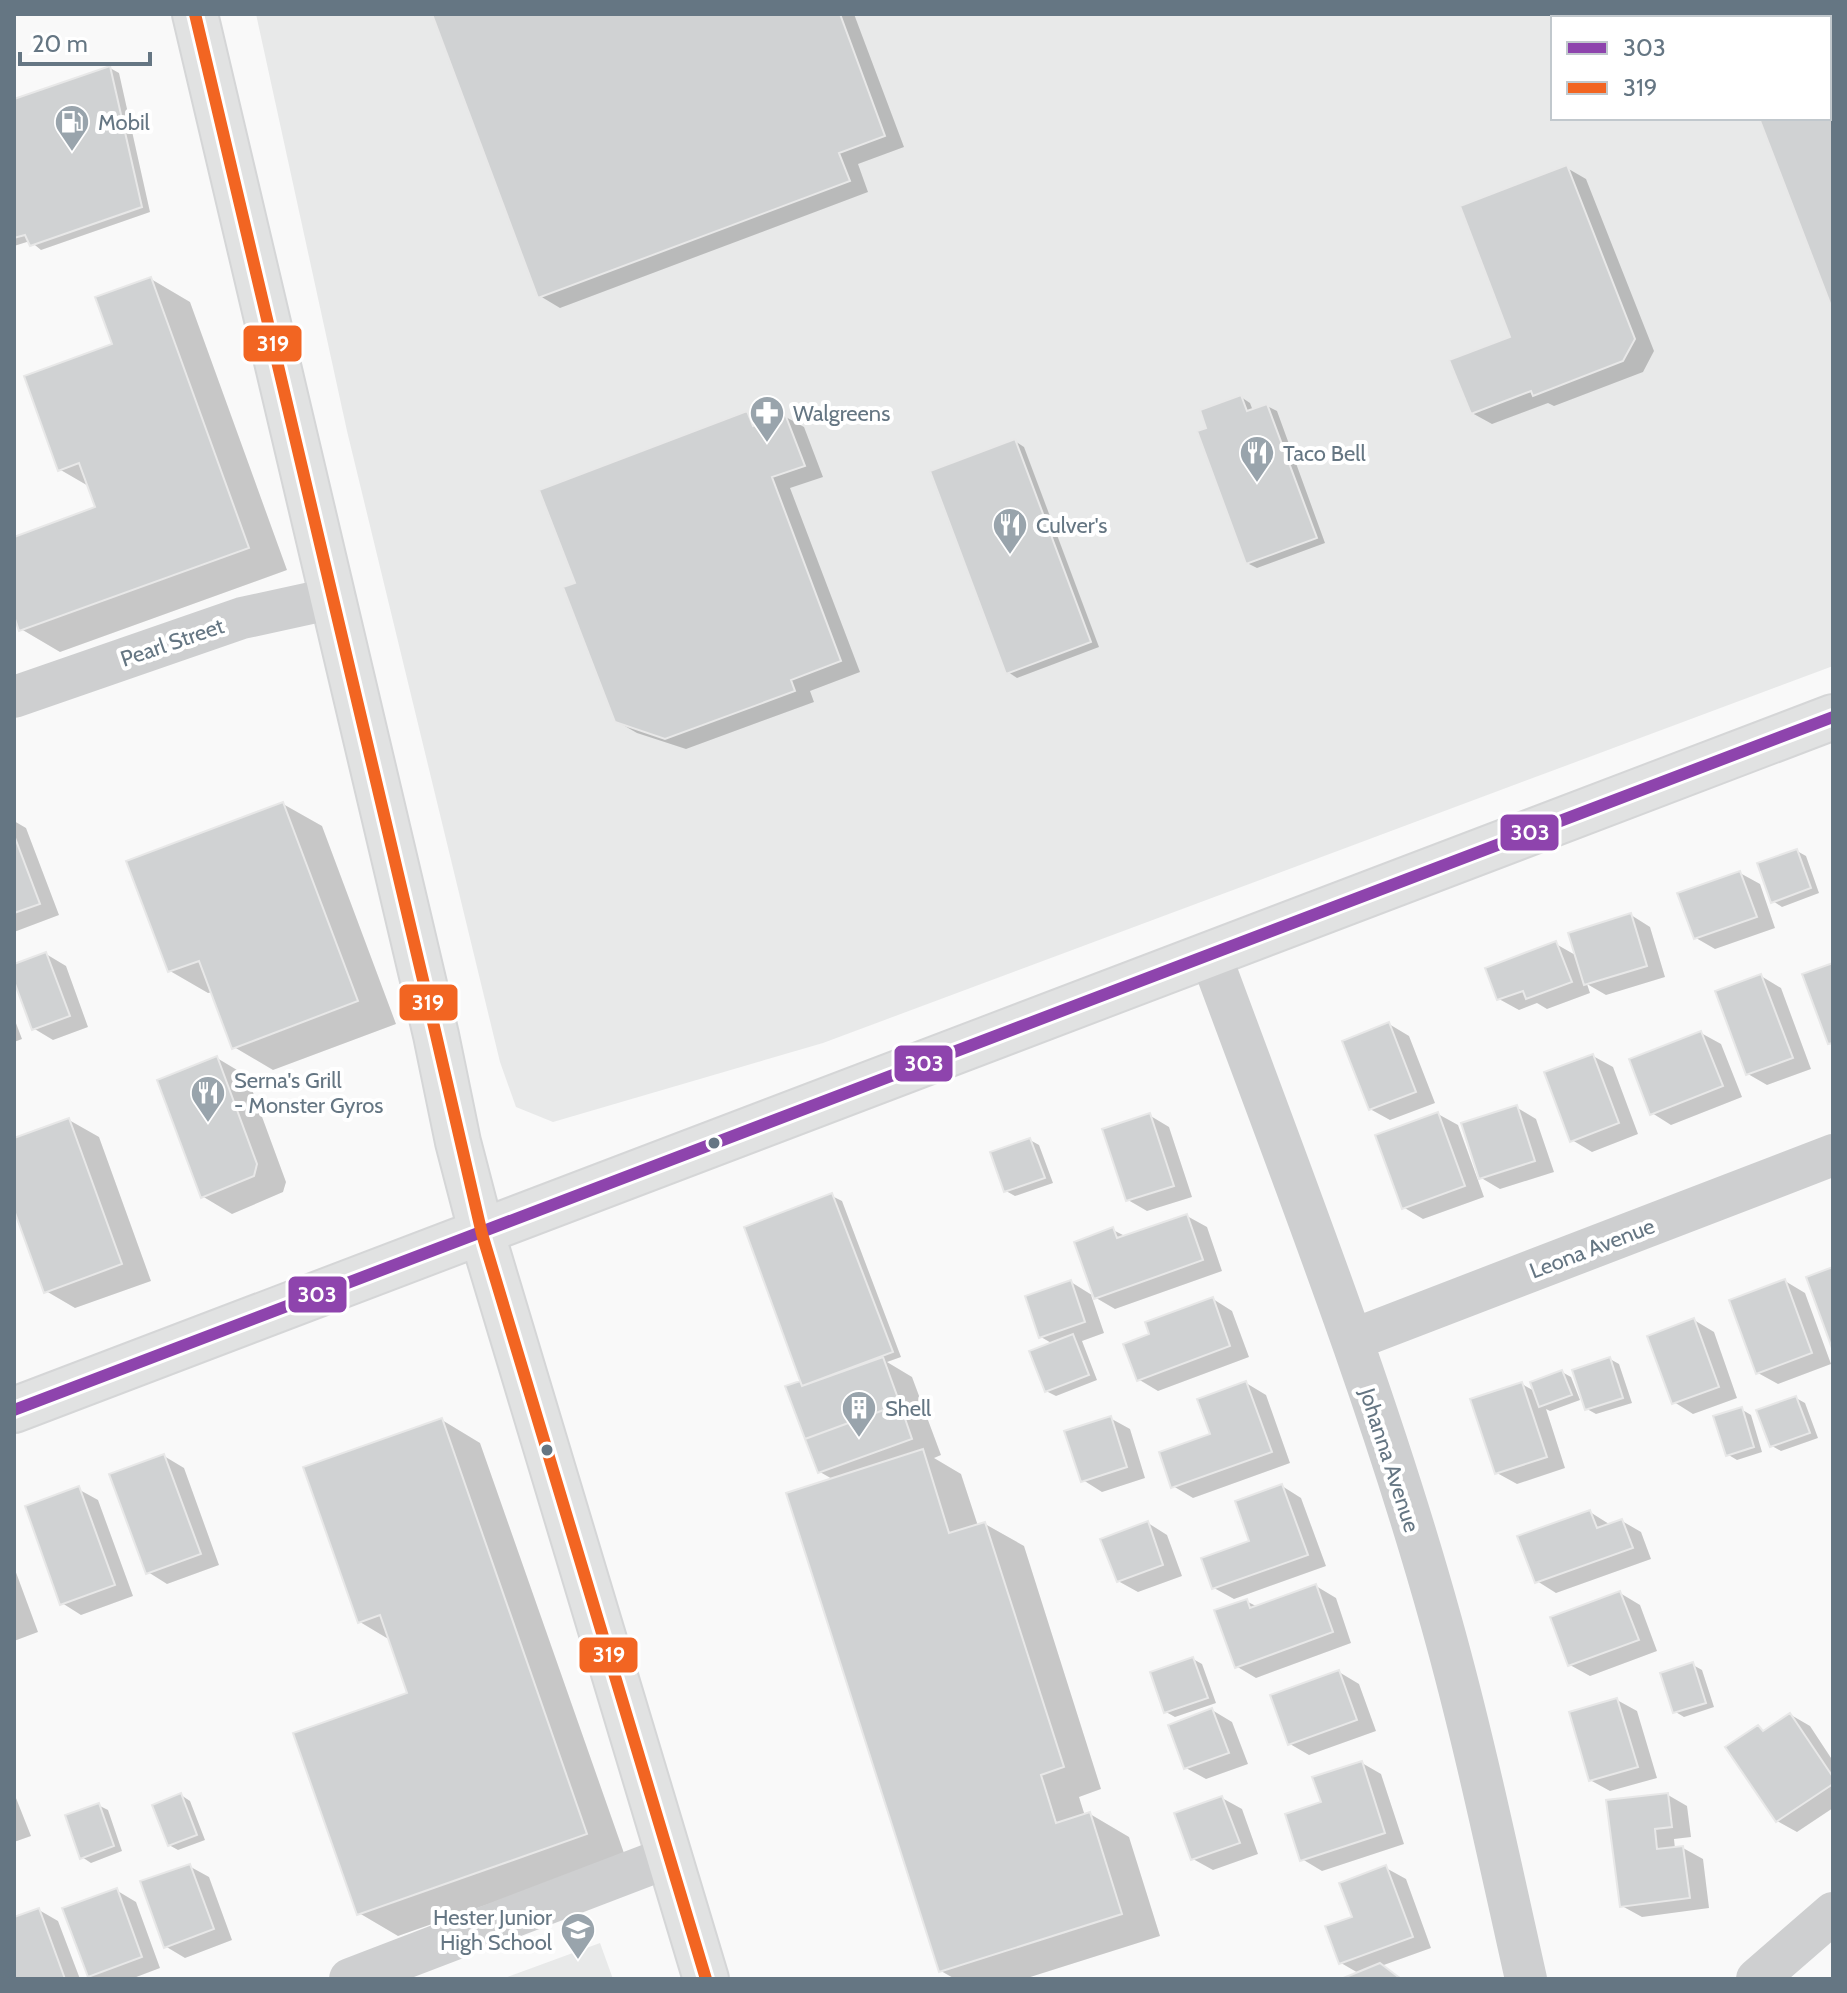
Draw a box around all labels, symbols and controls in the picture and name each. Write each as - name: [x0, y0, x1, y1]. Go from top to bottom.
- scale bar: [20, 16, 150, 66]
- legend: [1551, 16, 1831, 120]
- text: 20 m: [32, 29, 88, 58]
- text: 303: [1623, 33, 1666, 62]
- text: 319: [1623, 73, 1657, 102]
- fuel station icon: Mobil: [53, 103, 91, 153]
- place label: Mobil: [98, 109, 151, 136]
- line badge: 319: [242, 324, 303, 363]
- text: 319: [257, 330, 289, 357]
- pharmacy icon: Walgreens: [748, 394, 786, 444]
- place label: Walgreens: [793, 400, 890, 427]
- restaurant icon: Taco Bell: [1238, 434, 1276, 484]
- place label: Taco Bell: [1283, 440, 1366, 467]
- restaurant icon: Culver's: [991, 506, 1029, 556]
- place label: Culver's: [1036, 512, 1107, 539]
- street label: Pearl Street: [117, 612, 228, 673]
- line badge: 303: [1499, 813, 1560, 852]
- text: 303: [1510, 819, 1550, 846]
- line badge: 319: [398, 983, 459, 1022]
- text: 319: [412, 989, 444, 1016]
- line badge: 303: [893, 1044, 954, 1083]
- text: 303: [904, 1050, 944, 1077]
- place label: Serna's Grill - Monster Gyros: [234, 1067, 383, 1119]
- restaurant icon: Serna's Grill - Monster Gyros: [189, 1074, 227, 1124]
- unlabelled marker: [706, 1135, 722, 1151]
- street label: Leona Avenue: [1526, 1212, 1659, 1285]
- line badge: 303: [287, 1275, 348, 1314]
- text: 303: [297, 1281, 337, 1308]
- street label: Johanna Avenue: [1353, 1384, 1426, 1536]
- building icon: Shell: [840, 1389, 878, 1439]
- place label: Shell: [885, 1395, 932, 1422]
- unlabelled marker: [539, 1442, 555, 1458]
- line badge: 319: [578, 1636, 639, 1674]
- text: 319: [593, 1641, 625, 1668]
- place label: Hester Junior High School: [433, 1904, 553, 1956]
- school or university icon: Hester Junior High School: [559, 1911, 597, 1961]

